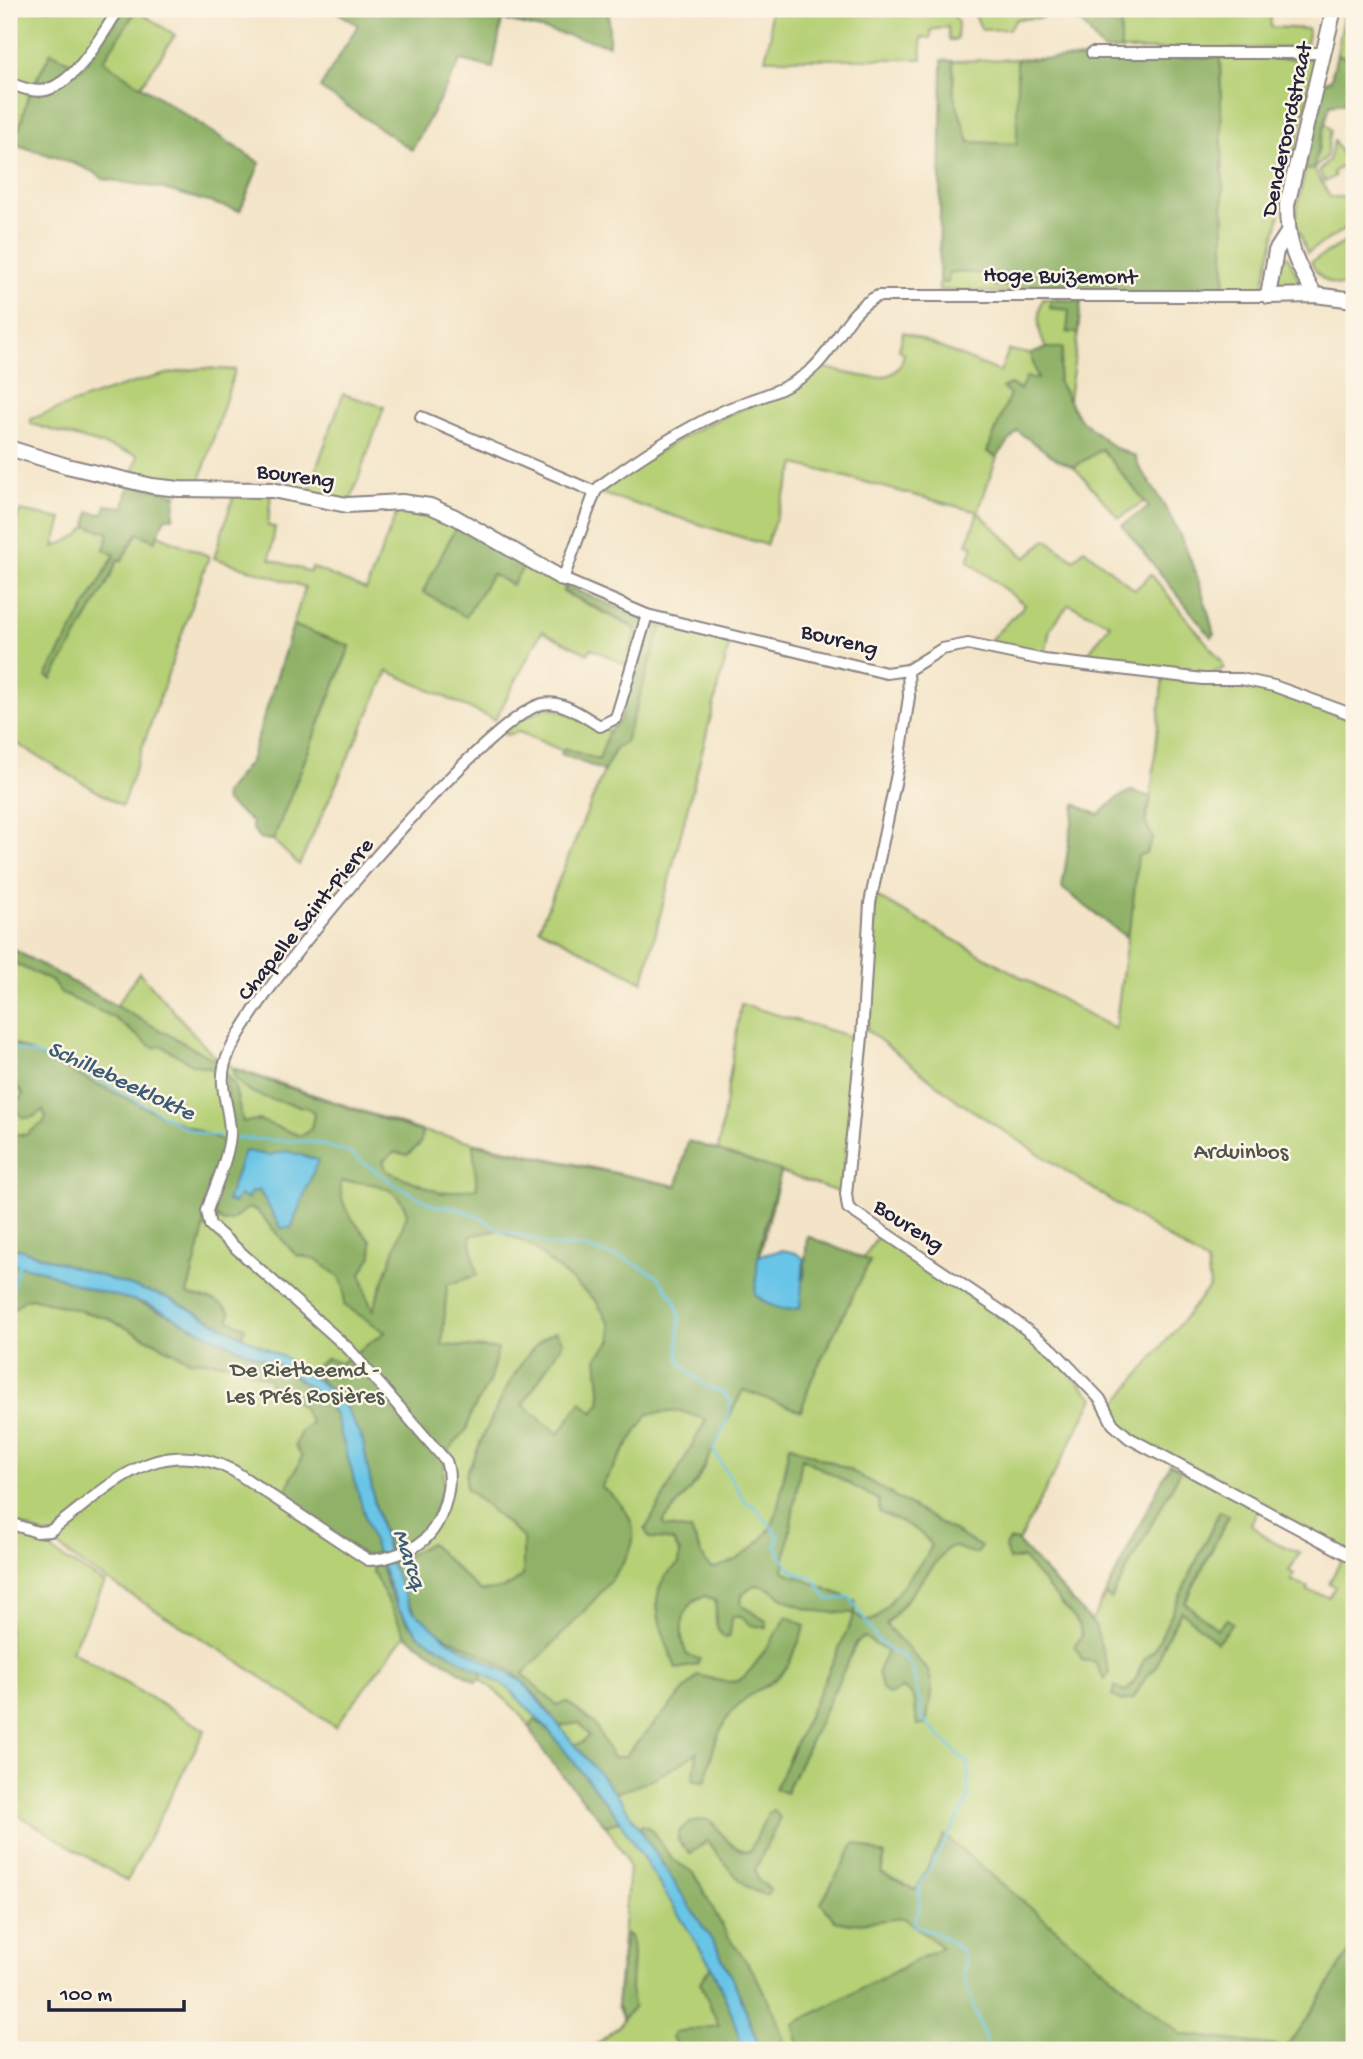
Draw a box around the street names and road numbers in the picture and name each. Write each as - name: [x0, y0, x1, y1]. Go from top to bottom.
- street label: Denderoordstraat: [1256, 38, 1320, 221]
- street label: Hoge Buizemont: [983, 263, 1139, 292]
- street label: Boureng: [254, 458, 336, 496]
- street label: Boureng: [797, 619, 881, 664]
- street label: Chapelle Saint-Pierre: [233, 832, 381, 1007]
- street label: Boureng: [867, 1194, 948, 1260]

